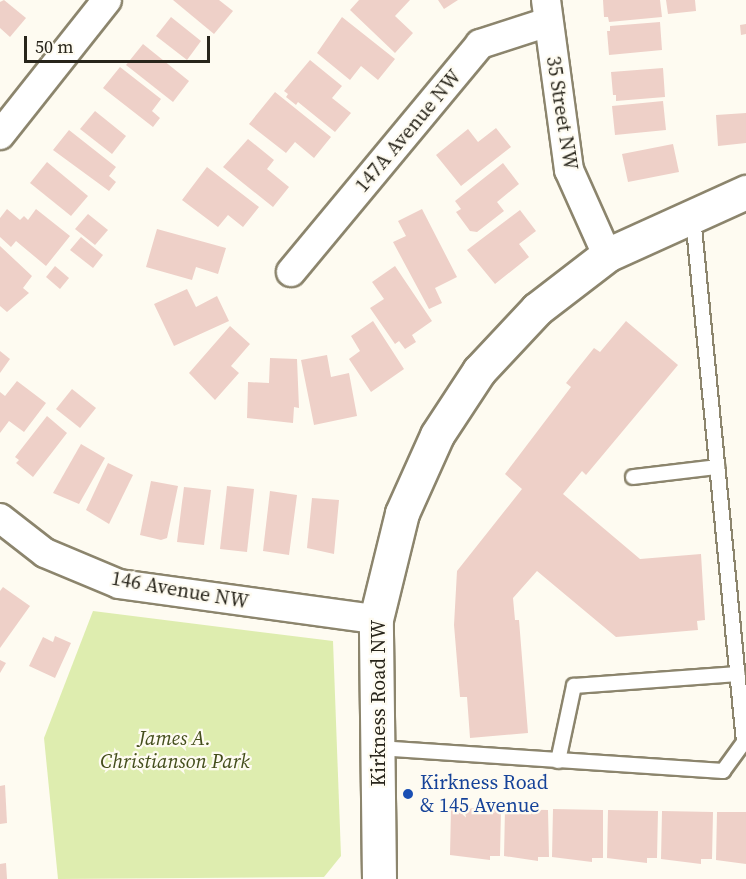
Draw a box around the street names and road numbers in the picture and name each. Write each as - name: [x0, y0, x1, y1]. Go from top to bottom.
- street label: 35 Street NW: [541, 54, 583, 172]
- street label: 147A Avenue NW: [350, 65, 466, 197]
- street label: 146 Avenue NW: [110, 566, 250, 614]
- street label: Kirkness Road NW: [366, 620, 390, 786]

